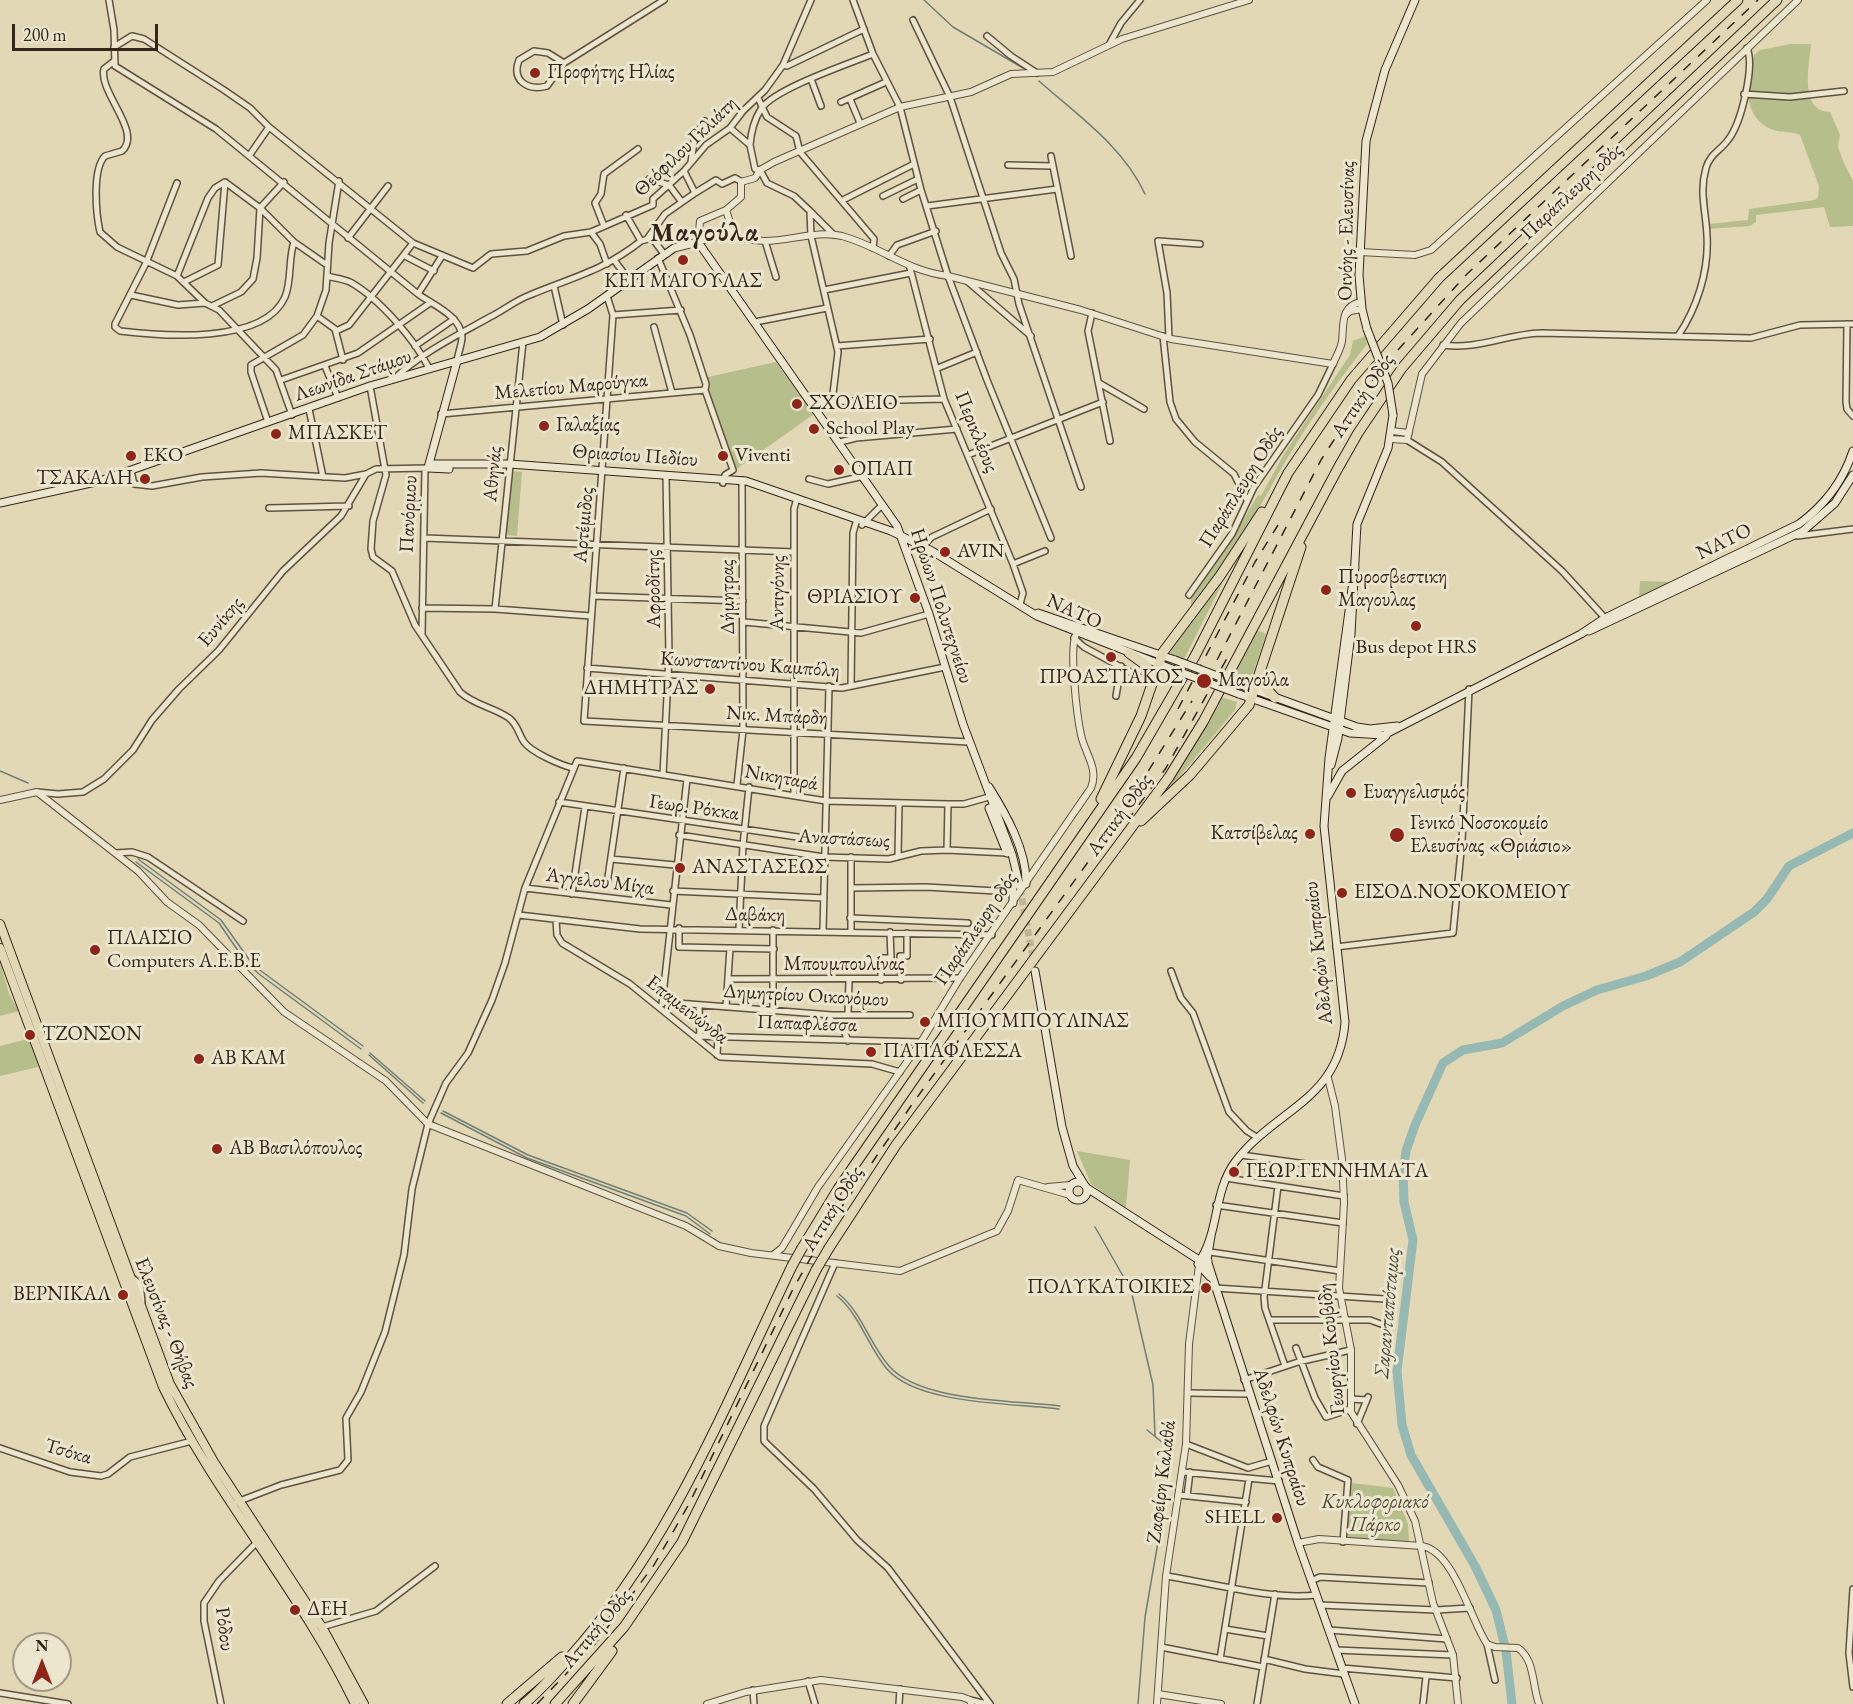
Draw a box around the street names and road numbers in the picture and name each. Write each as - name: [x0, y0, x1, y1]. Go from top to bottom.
- street label: Θεόφιλου Γκλιάτη: [629, 92, 743, 202]
- street label: Παράπλευρη οδός: [1516, 138, 1628, 246]
- street label: Οινόης - Ελευσίνας: [1334, 161, 1360, 301]
- street label: Λεωνίδα Στάμου: [291, 345, 415, 407]
- street label: Αττική Οδός: [1326, 349, 1400, 443]
- street label: Μελετίου Μαρούγκα: [493, 368, 649, 406]
- street label: Περικλέους: [949, 388, 1003, 476]
- street label: Παράπλευρη Οδός: [1194, 422, 1288, 552]
- street label: Θριασίου Πεδίου: [571, 440, 699, 472]
- street label: Αθηνάς: [479, 445, 507, 503]
- street label: Πανόρμου: [395, 475, 423, 553]
- street label: Αρτέμιδος: [569, 486, 599, 564]
- street label: ΝΑΤΟ: [1693, 518, 1755, 566]
- street label: Ηρώων Πολυτεχνείου: [905, 525, 977, 687]
- street label: Αφροδίτης: [641, 550, 667, 628]
- street label: Αντιγόνης: [765, 555, 791, 631]
- street label: Δήμητρας: [715, 559, 741, 635]
- street label: ΝΑΤΟ: [1042, 589, 1106, 635]
- street label: Ευνίκης: [193, 592, 249, 652]
- street label: Κωνσταντίνου Καμπόλη: [659, 647, 841, 683]
- street label: Νικ. Μπάρδη: [725, 701, 829, 731]
- street label: Νικηταρά: [742, 760, 820, 796]
- street label: Αττική Οδός: [1082, 769, 1158, 861]
- street label: Γεωρ. Ρόκκα: [648, 790, 740, 826]
- street label: Αναστάσεως: [797, 825, 891, 853]
- street label: Άγγελου Μίχα: [545, 863, 655, 901]
- street label: Παράπλευρη οδός: [929, 868, 1023, 990]
- street label: Αδελφών Κυπραίου: [1300, 880, 1338, 1026]
- street label: Δαβάκη: [725, 902, 785, 928]
- street label: Μπουμπουλίνας: [783, 953, 905, 977]
- street label: Επαμεινώνδα: [641, 970, 733, 1050]
- street label: Δημητρίου Οικονόμου: [723, 980, 889, 1012]
- street label: Παπαφλέσσα: [757, 1010, 857, 1038]
- street label: Αττική Οδός: [797, 1162, 869, 1256]
- street label: Ελευσίνας - Θήβας: [129, 1254, 203, 1392]
- street label: Γεωργίου Κουβίδη: [1313, 1282, 1351, 1416]
- street label: Αδελφών Κυπραίου: [1247, 1365, 1315, 1509]
- street label: Ζαφείρη Καλαθά: [1143, 1419, 1181, 1545]
- street label: Τσόκα: [42, 1434, 94, 1470]
- street label: Αττική Οδός: [557, 1584, 637, 1674]
- street label: Ρόδου: [209, 1606, 239, 1652]

